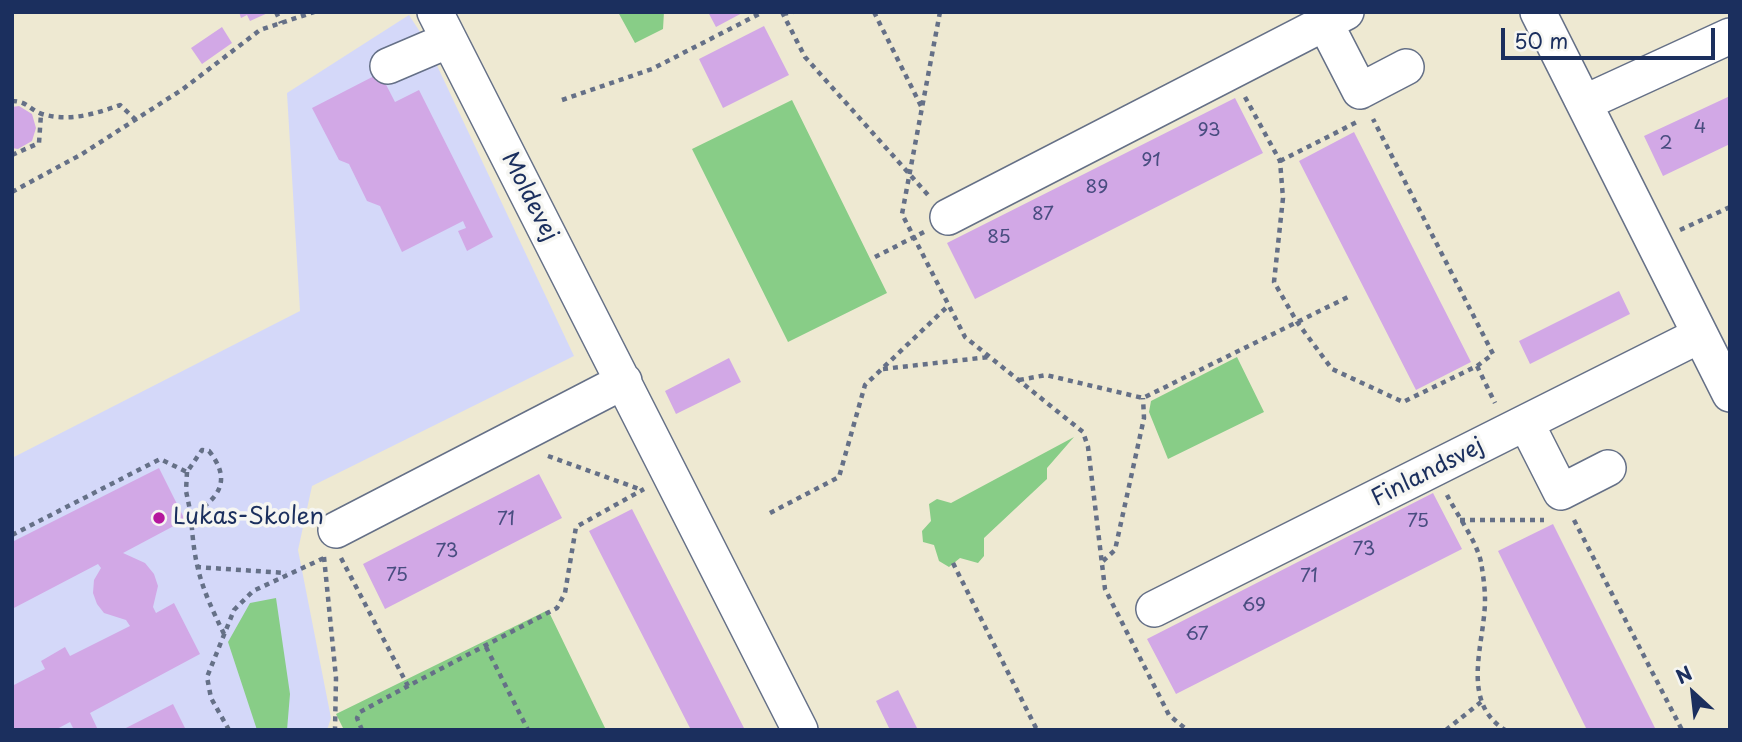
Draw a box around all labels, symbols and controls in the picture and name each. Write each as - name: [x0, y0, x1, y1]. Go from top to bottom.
- scale bar: [1504, 14, 1718, 58]
- text: 50 m: [1514, 24, 1568, 56]
- house number: 4: [1694, 117, 1706, 139]
- house number: 93: [1197, 120, 1221, 142]
- house number: 2: [1659, 133, 1673, 155]
- street label: Moldevej: [495, 148, 563, 246]
- house number: 91: [1141, 150, 1161, 172]
- house number: 89: [1086, 177, 1108, 199]
- house number: 87: [1032, 204, 1054, 226]
- house number: 85: [987, 227, 1011, 249]
- street label: Finlandsvej: [1367, 433, 1489, 513]
- place label: Lukas-Skolen: [173, 504, 324, 532]
- house number: 71: [497, 509, 515, 531]
- marker: Lukas-Skolen: [151, 510, 167, 526]
- house number: 75: [1407, 511, 1429, 533]
- house number: 73: [1353, 539, 1375, 561]
- house number: 73: [436, 541, 458, 563]
- house number: 75: [386, 565, 408, 587]
- house number: 71: [1300, 566, 1318, 588]
- house number: 69: [1242, 595, 1266, 617]
- house number: 67: [1185, 624, 1209, 646]
- north arrow: [1658, 658, 1728, 728]
- text: N: [1670, 658, 1697, 690]

